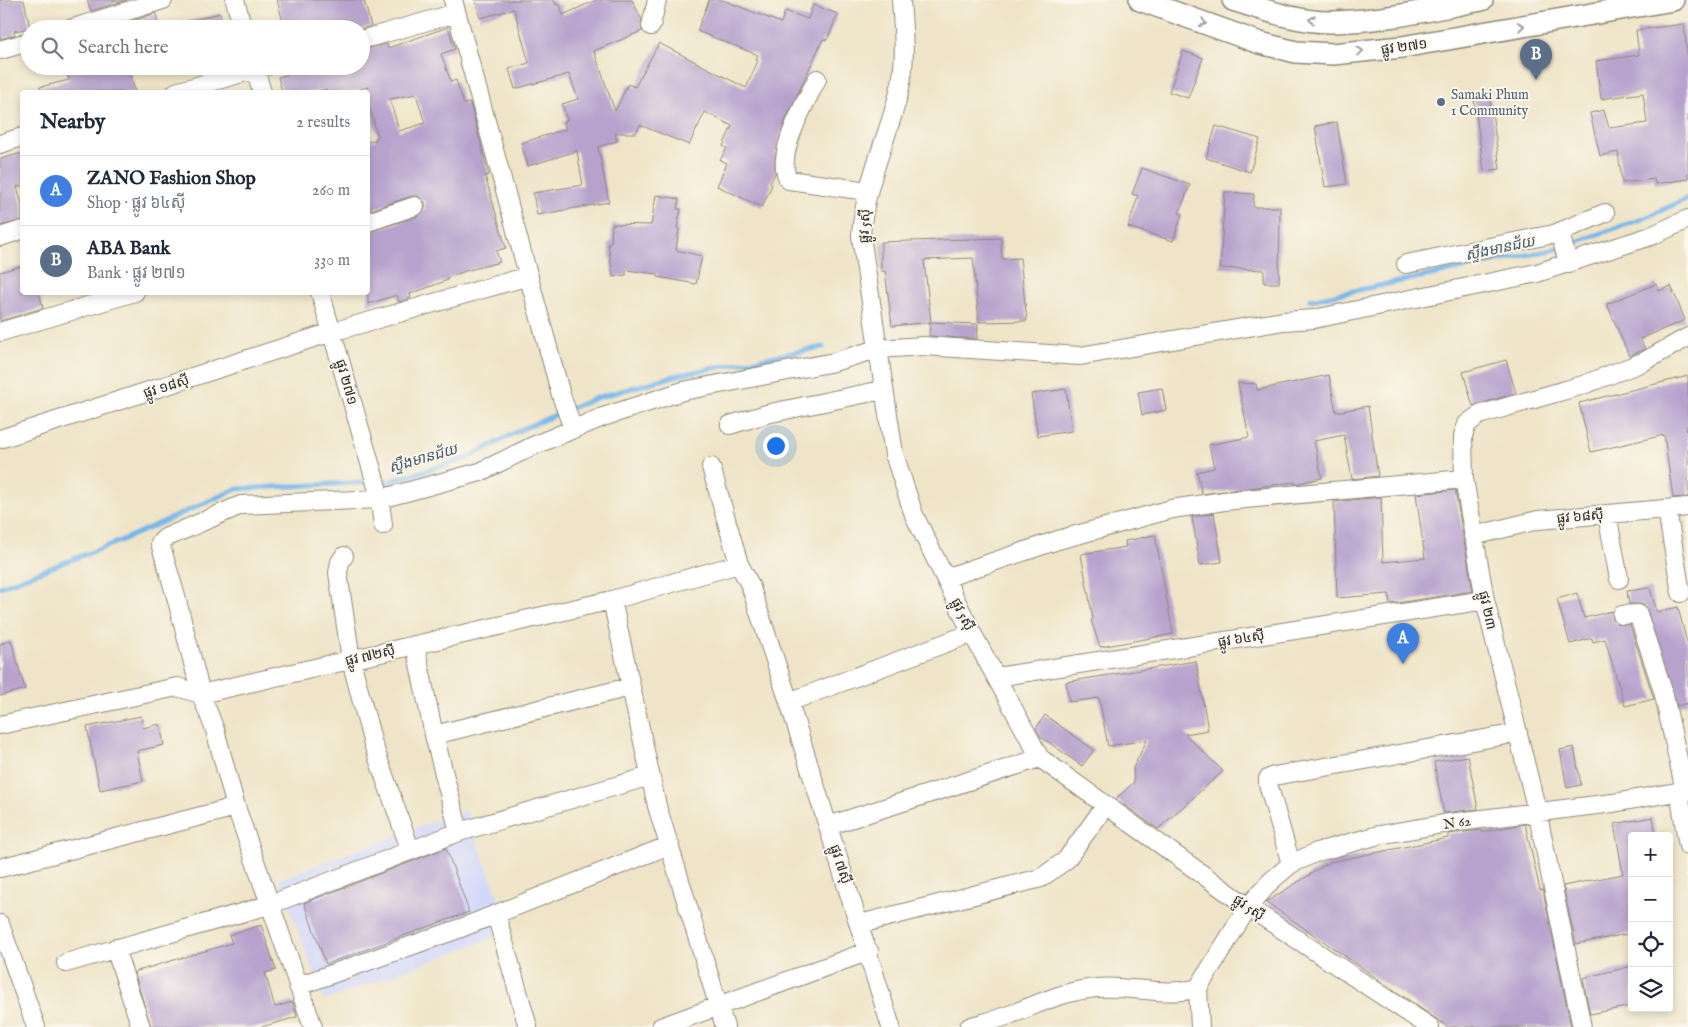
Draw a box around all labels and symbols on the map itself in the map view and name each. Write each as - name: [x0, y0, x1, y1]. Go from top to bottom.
- one-way arrow: [1308, 15, 1316, 26]
- one-way arrow: [1198, 17, 1207, 27]
- one-way arrow: [1516, 22, 1525, 32]
- street label: ផ្លូវ ២៧១: [1380, 35, 1429, 61]
- pin: B: [1520, 39, 1552, 80]
- one-way arrow: [1357, 46, 1365, 57]
- place label: Samaki Phum 1 Community: [1451, 86, 1529, 120]
- marker: Samaki Phum 1 Community: [1435, 96, 1447, 108]
- street label: ផ្លូវ 5ស៊ី: [855, 208, 877, 244]
- water label: ស្ទឹងមានជ័យ: [1463, 231, 1538, 265]
- street label: ផ្លូវ ២៧១: [329, 357, 361, 408]
- street label: ផ្លូវ ១៨ស៊ី: [141, 371, 192, 405]
- your location: [763, 433, 789, 459]
- water label: ស្ទឹងមានជ័យ: [386, 439, 461, 477]
- street label: ផ្លូវ ៦៨ស៊ី: [1556, 506, 1605, 530]
- street label: ផ្លូវ ២៣: [1472, 589, 1500, 632]
- street label: ផ្លូវ 5ស៊ី: [945, 595, 978, 635]
- pin: A: [1387, 623, 1419, 664]
- street label: ផ្លូវ ៦៤ស៊ី: [1216, 626, 1266, 654]
- street label: ផ្លូវ ៧២ស៊ី: [343, 641, 398, 673]
- street label: N 62: [1442, 812, 1473, 834]
- street label: ផ្លូវ ៧ស៊ី: [823, 842, 855, 887]
- street label: ផ្លូវ 5ស៊ី: [1228, 891, 1268, 927]

